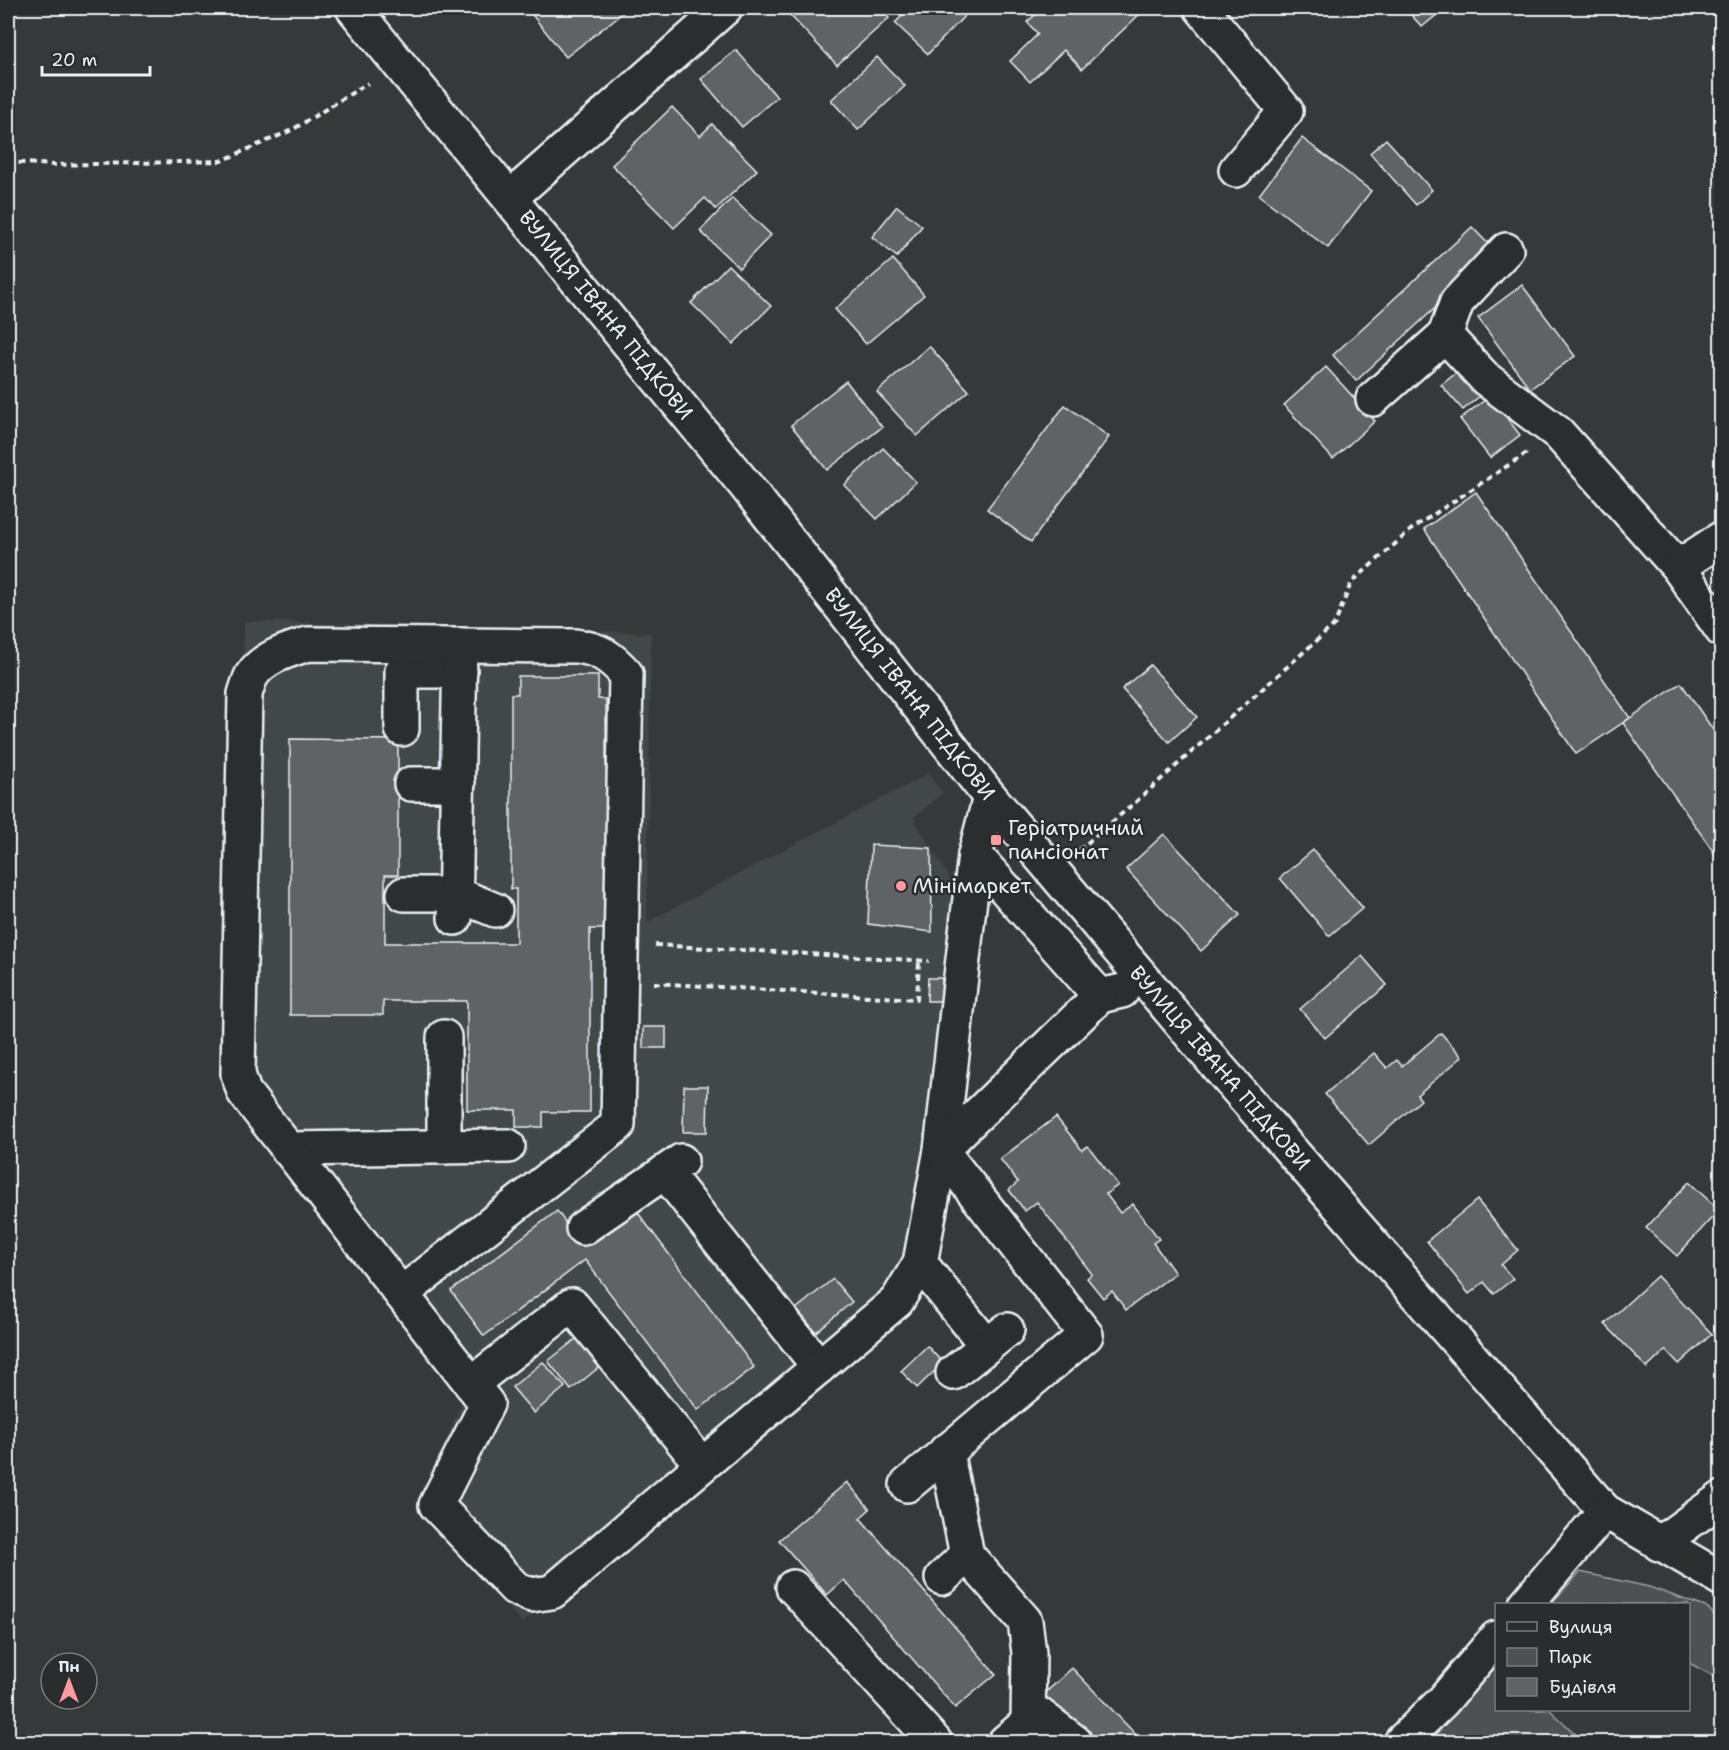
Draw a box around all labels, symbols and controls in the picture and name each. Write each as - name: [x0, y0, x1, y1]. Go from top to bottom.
- scale bar: [42, 39, 150, 77]
- text: 20 m: [51, 48, 97, 72]
- street label: ВУЛИЦЯ ІВАНА ПІДКОВИ: [513, 204, 699, 426]
- street label: ВУЛИЦЯ ІВАНА ПІДКОВИ: [818, 582, 1002, 806]
- place label: Геріатричний пансіонат: [1008, 814, 1144, 866]
- marker: Геріатричний пансіонат: [989, 833, 1003, 847]
- place label: Мінімаркет: [913, 872, 1031, 900]
- marker: Мінімаркет: [894, 879, 908, 893]
- street label: ВУЛИЦЯ ІВАНА ПІДКОВИ: [1123, 960, 1317, 1176]
- legend: [1495, 1603, 1690, 1711]
- text: Вулиця: [1549, 1615, 1613, 1639]
- text: Парк: [1549, 1645, 1592, 1669]
- north arrow: [39, 1651, 99, 1711]
- text: Пн: [58, 1656, 80, 1677]
- text: Будівля: [1549, 1675, 1617, 1699]

